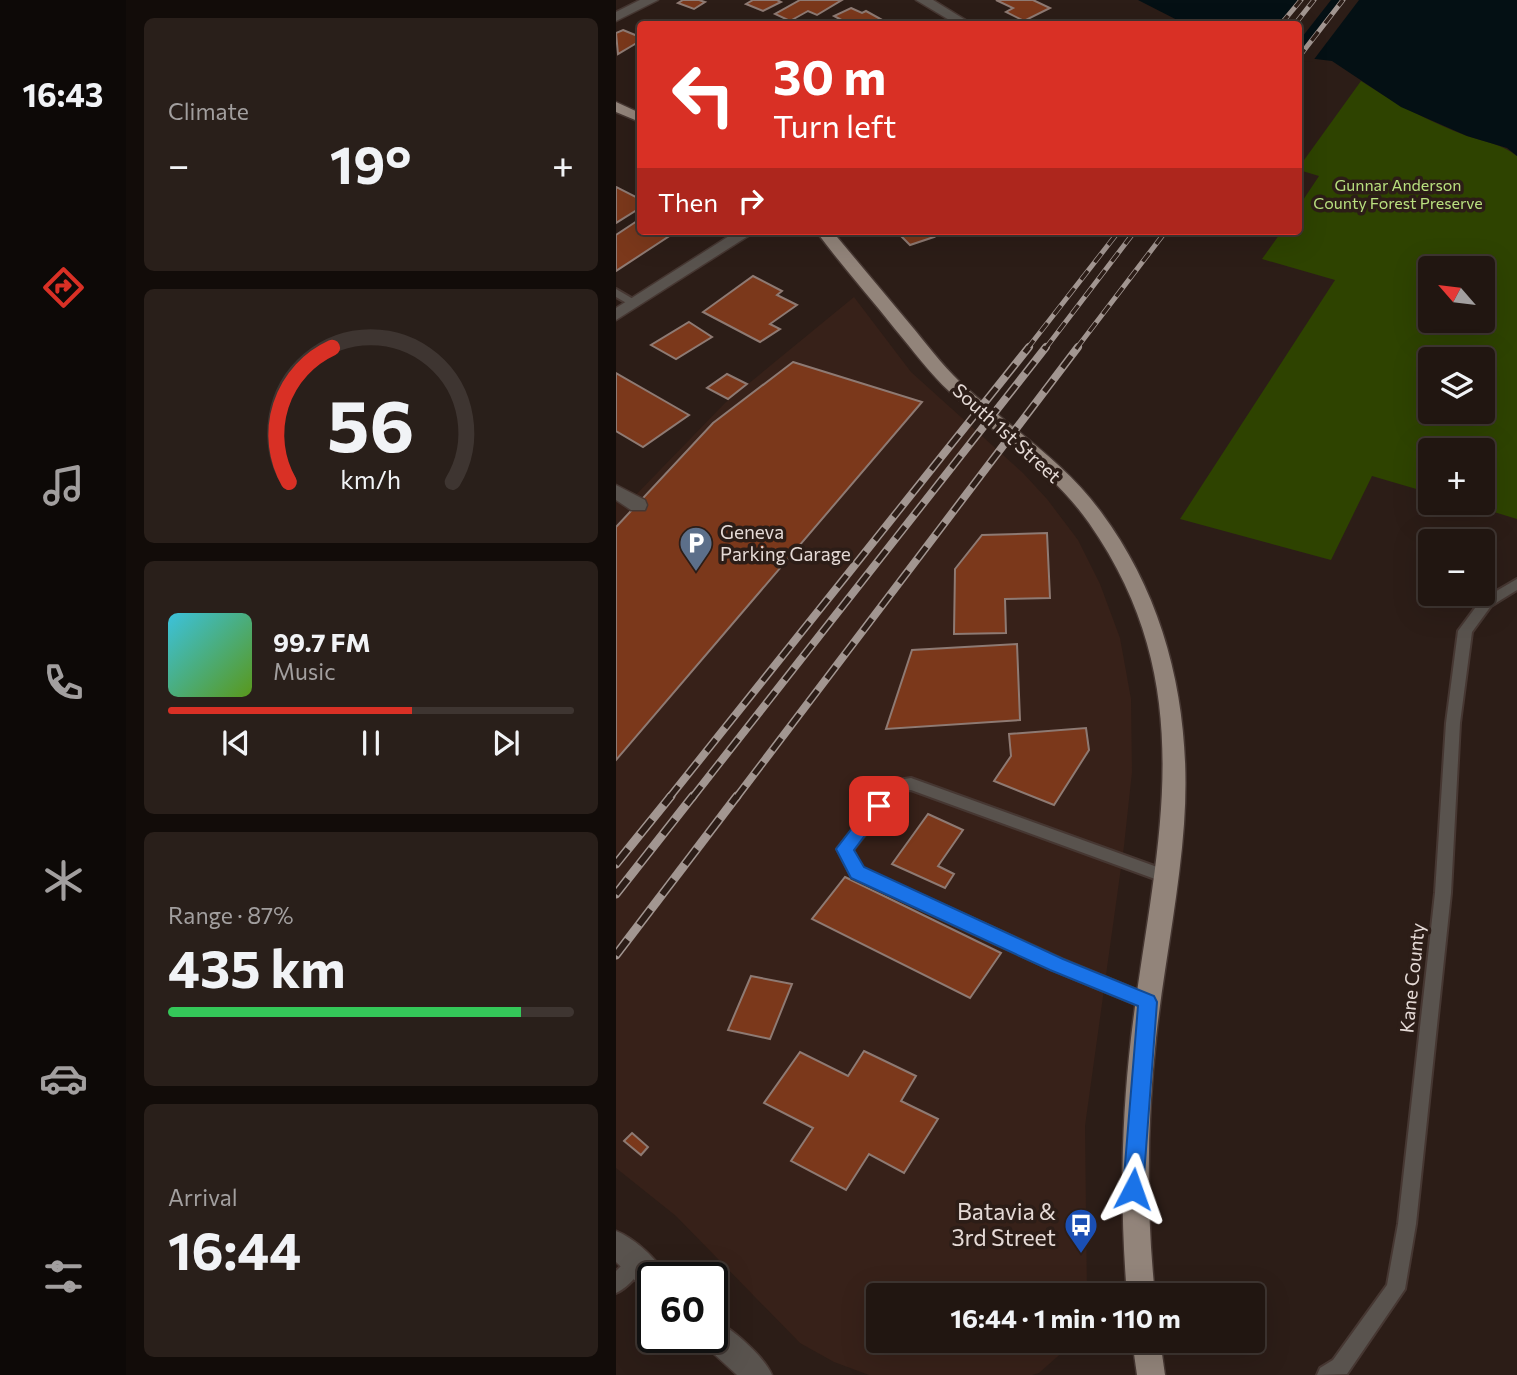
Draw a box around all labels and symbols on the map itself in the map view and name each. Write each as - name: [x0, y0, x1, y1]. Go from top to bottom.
- park label: Gunnar Anderson County Forest Preserve: [1313, 175, 1483, 212]
- north arrow: [1418, 256, 1494, 332]
- street label: South 1st Street: [949, 378, 1066, 487]
- place label: Geneva Parking Garage: [720, 520, 851, 565]
- parking icon: Geneva Parking Garage: [677, 524, 715, 573]
- pin: [849, 776, 909, 836]
- street label: Kane County: [1394, 922, 1429, 1034]
- position arrow: [1096, 1152, 1170, 1226]
- place label: Batavia & 3rd Street: [951, 1197, 1056, 1251]
- bus stop icon: Batavia & 3rd Street: [1062, 1206, 1100, 1255]
- speed limit sign: 60: [637, 1262, 728, 1353]

